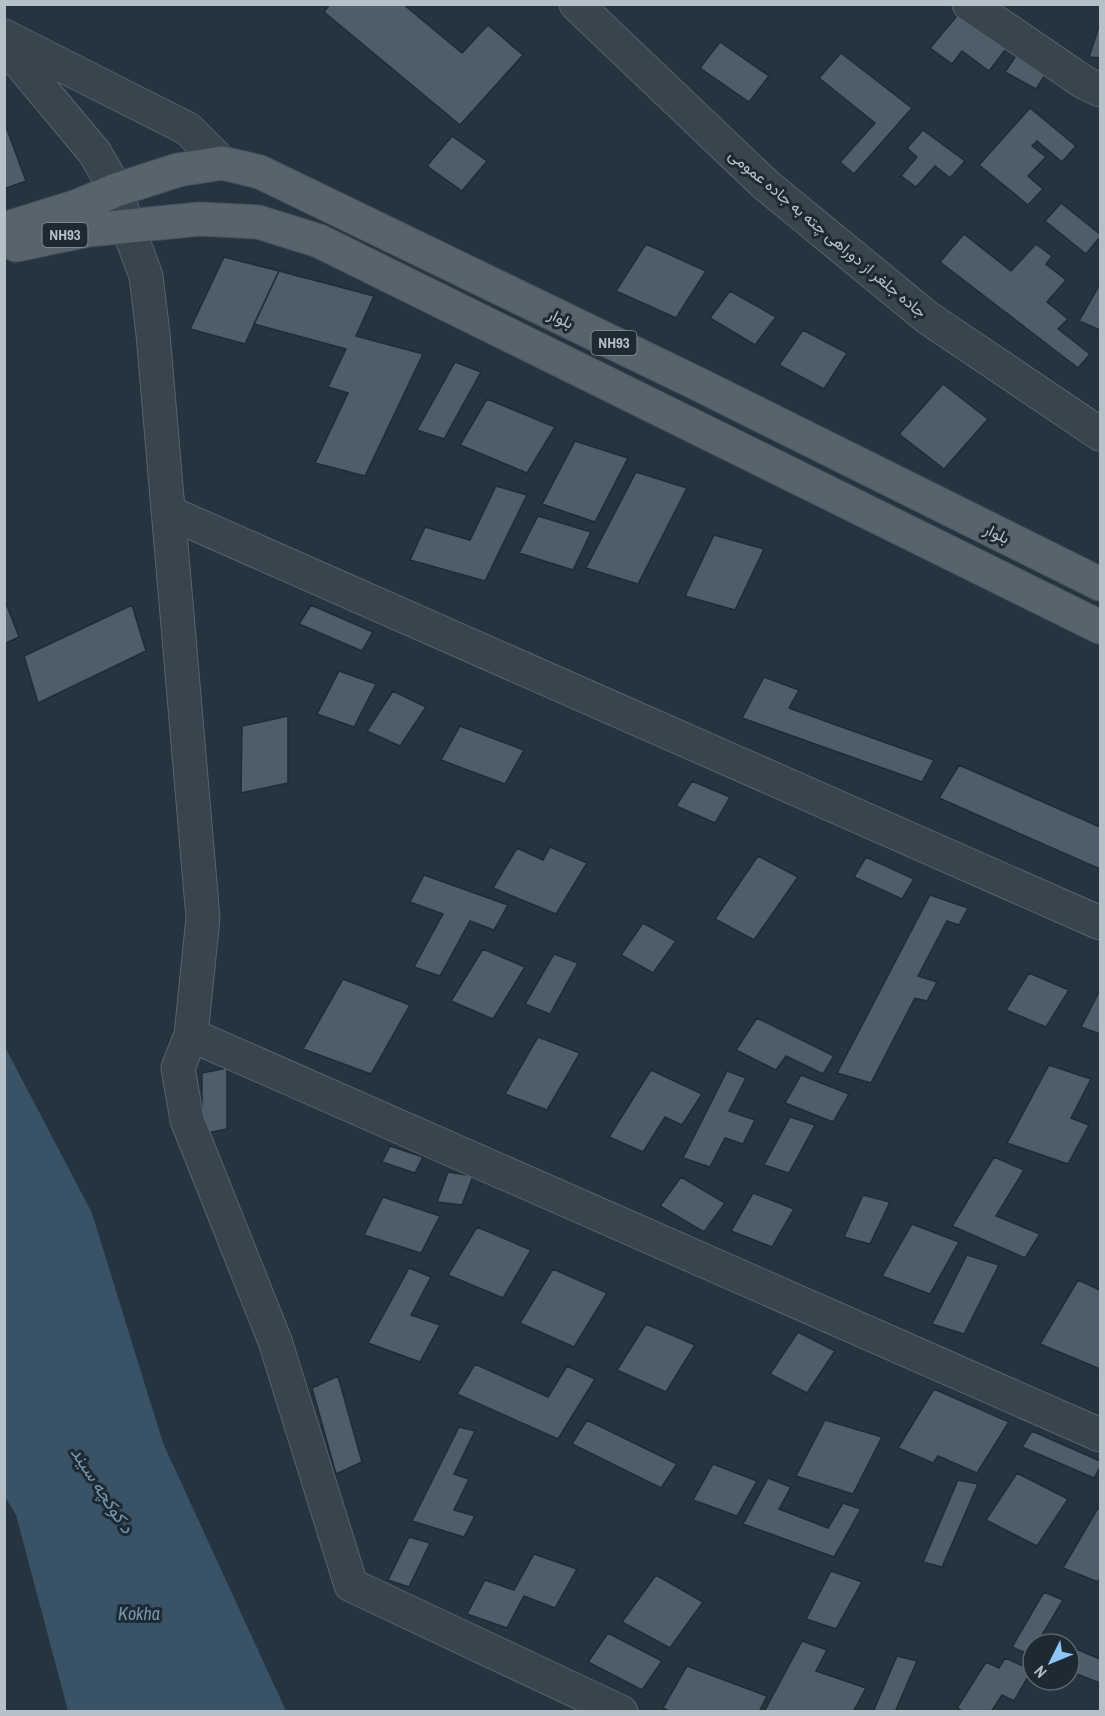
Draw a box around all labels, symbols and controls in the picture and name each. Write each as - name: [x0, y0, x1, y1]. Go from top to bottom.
- street label: جاده جلغر از دوراهی چته به جاده عمومی: [724, 143, 932, 323]
- road number: NH93: [42, 223, 88, 247]
- street label: بلوار: [544, 302, 578, 334]
- road number: NH93: [592, 331, 636, 355]
- street label: بلوار: [980, 517, 1014, 549]
- water label: د کوکچه سیند: [65, 1441, 140, 1538]
- water label: Kokha: [118, 1601, 160, 1626]
- north arrow: [1021, 1632, 1081, 1692]
- text: N: [1029, 1661, 1051, 1683]

